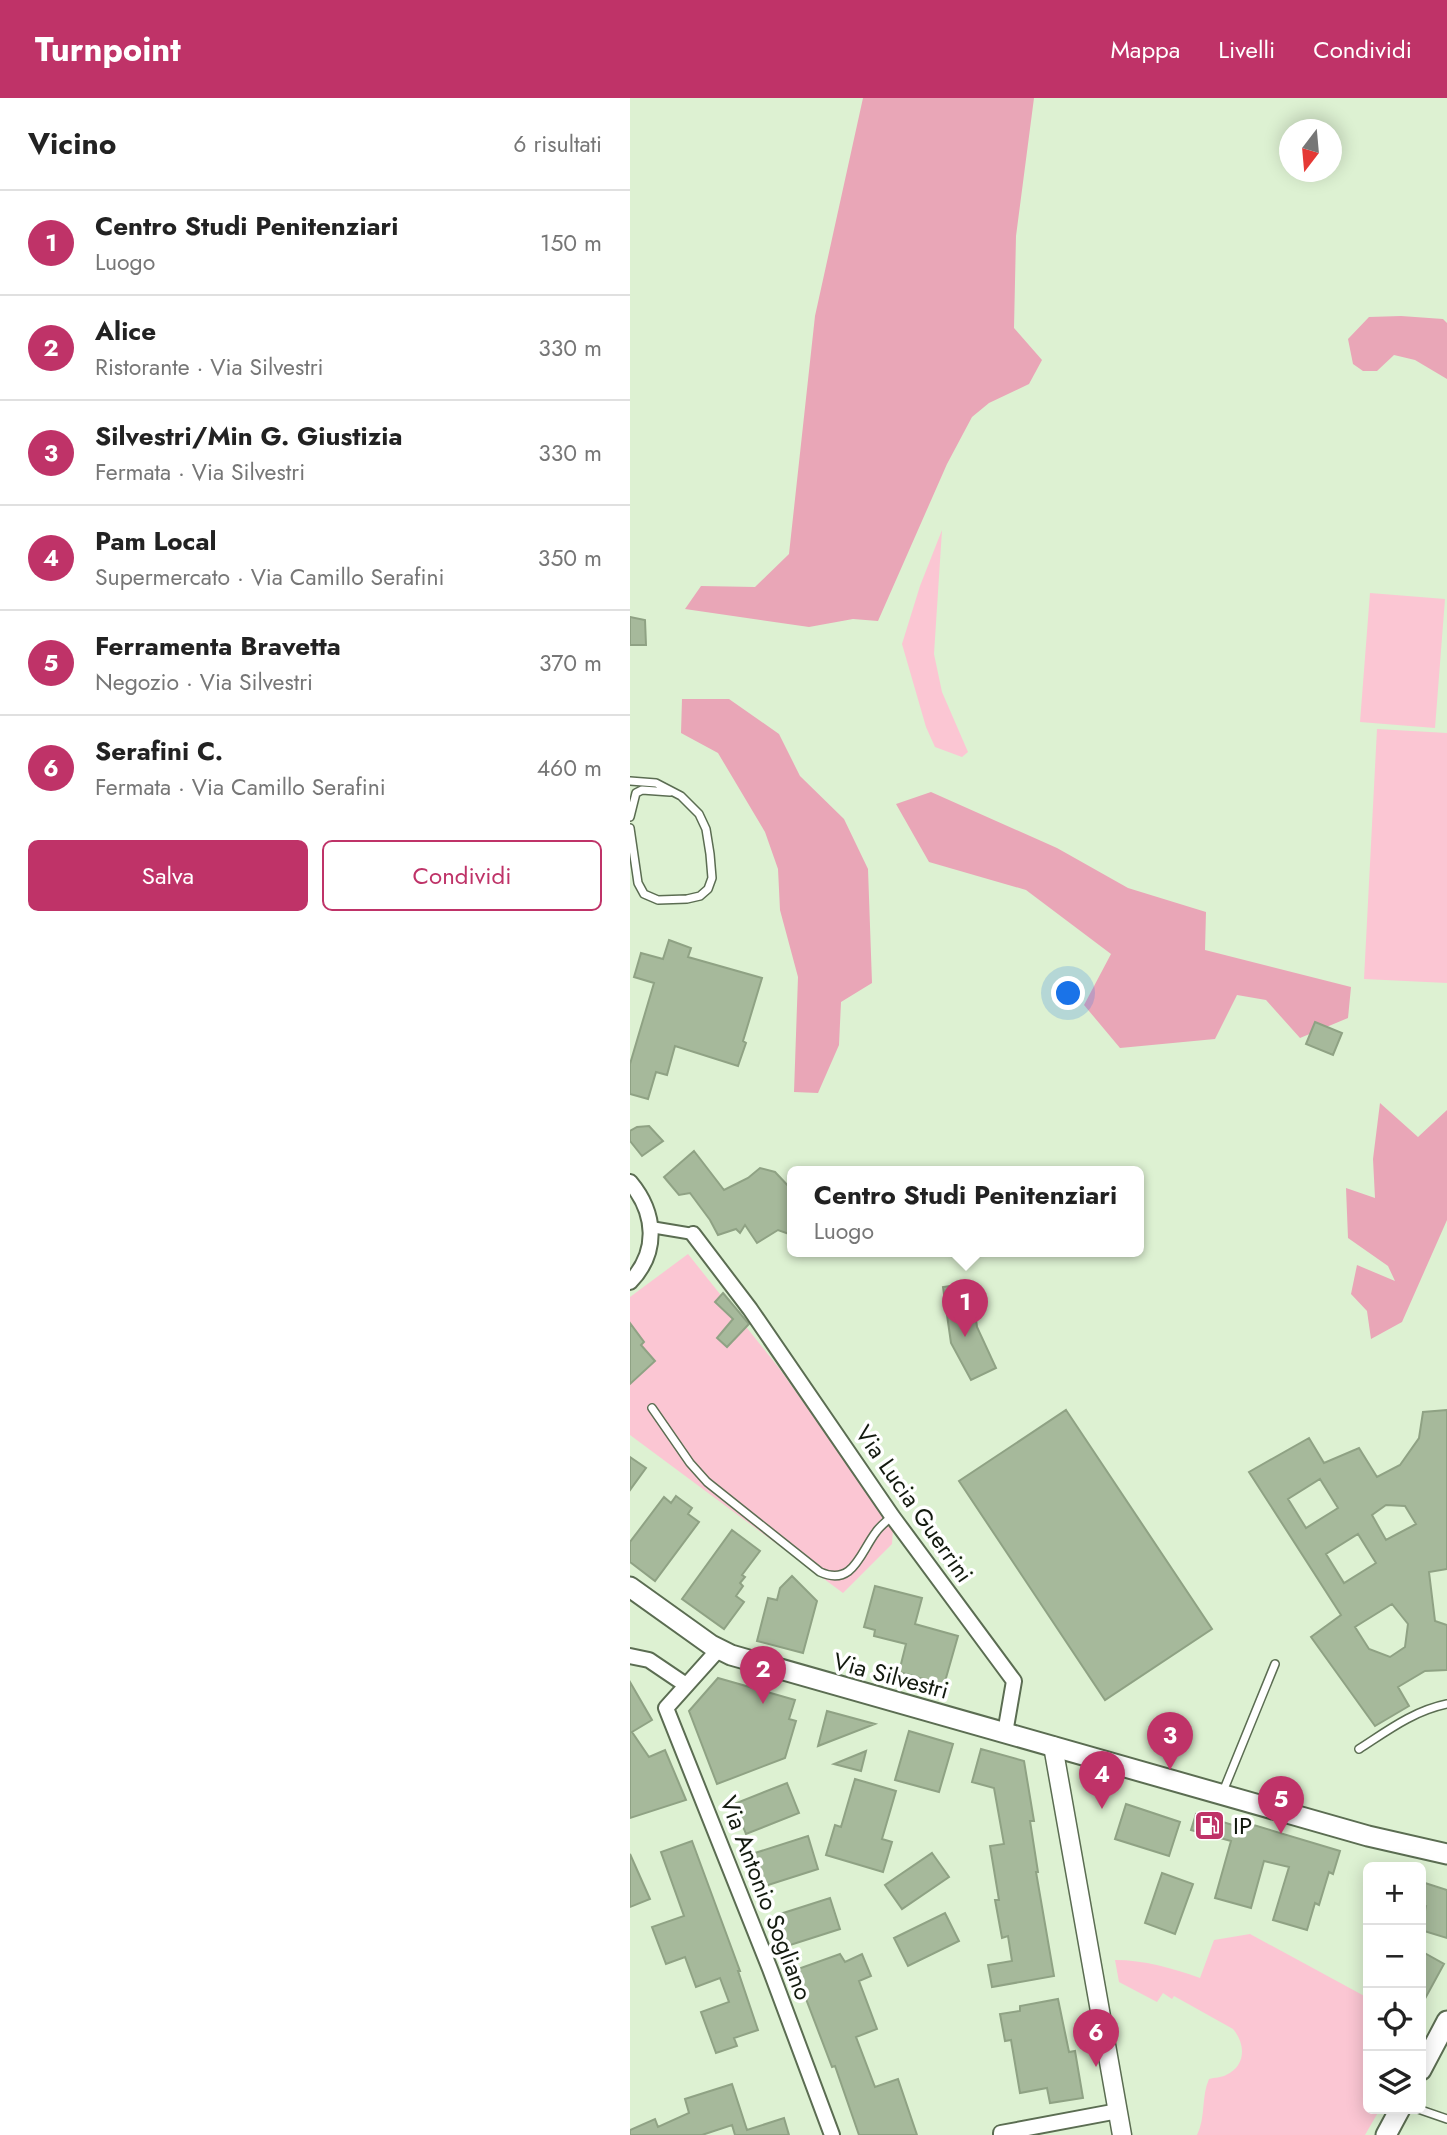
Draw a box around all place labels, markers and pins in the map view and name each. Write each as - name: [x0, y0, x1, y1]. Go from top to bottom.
- pin: 1: [942, 1279, 988, 1337]
- pin: 2: [740, 1646, 786, 1704]
- pin: 3: [1147, 1712, 1193, 1770]
- pin: 4: [1079, 1751, 1125, 1809]
- pin: 5: [1258, 1776, 1304, 1834]
- place label: IP: [1233, 1808, 1252, 1843]
- fuel station icon: IP: [1193, 1809, 1227, 1843]
- pin: 6: [1073, 2009, 1119, 2067]

